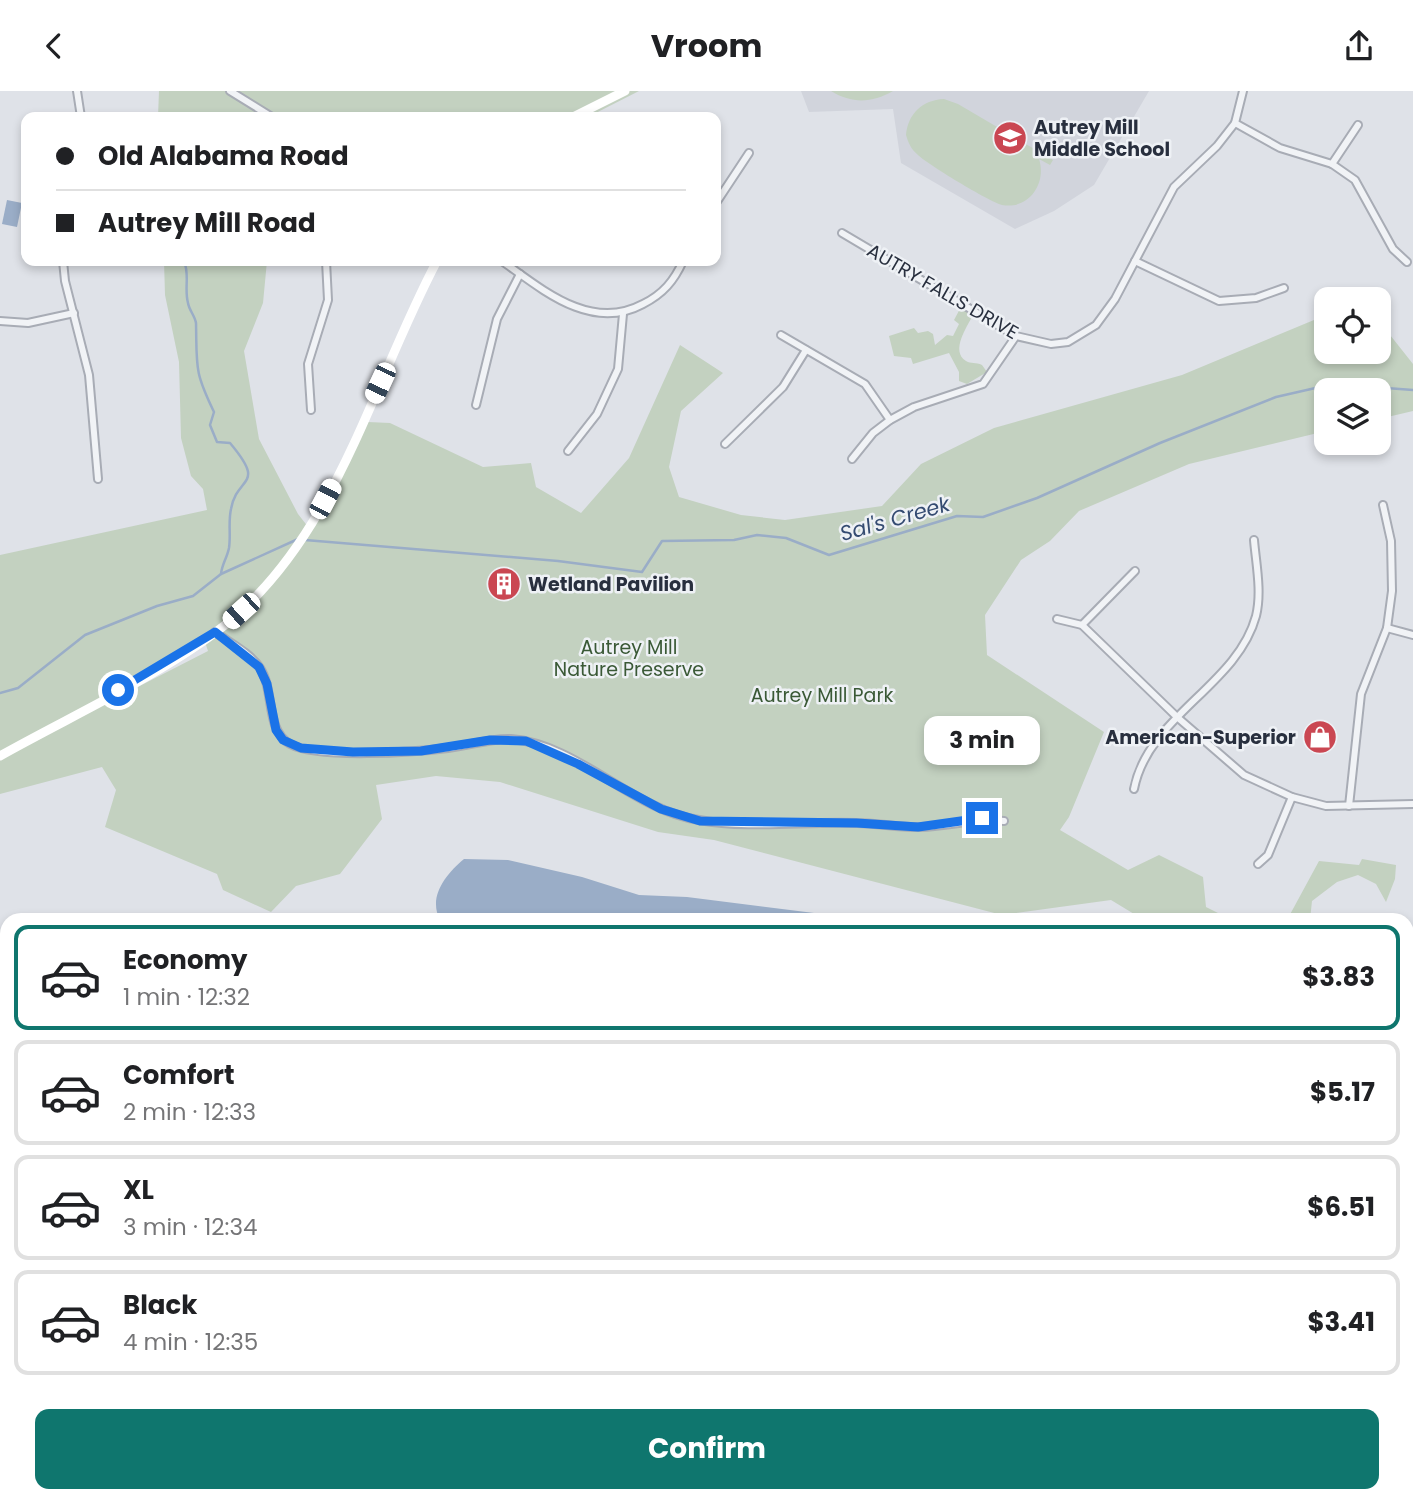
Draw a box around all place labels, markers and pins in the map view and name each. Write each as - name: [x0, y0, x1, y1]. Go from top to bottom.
- place label: Autrey Mill Middle School: [1034, 114, 1170, 163]
- school or university icon: Autrey Mill Middle School: [991, 119, 1029, 157]
- building icon: Wetland Pavilion: [485, 565, 523, 603]
- place label: Wetland Pavilion: [528, 571, 694, 598]
- shop icon: American-Superior: [1301, 718, 1339, 756]
- place label: American-Superior: [1105, 724, 1296, 751]

